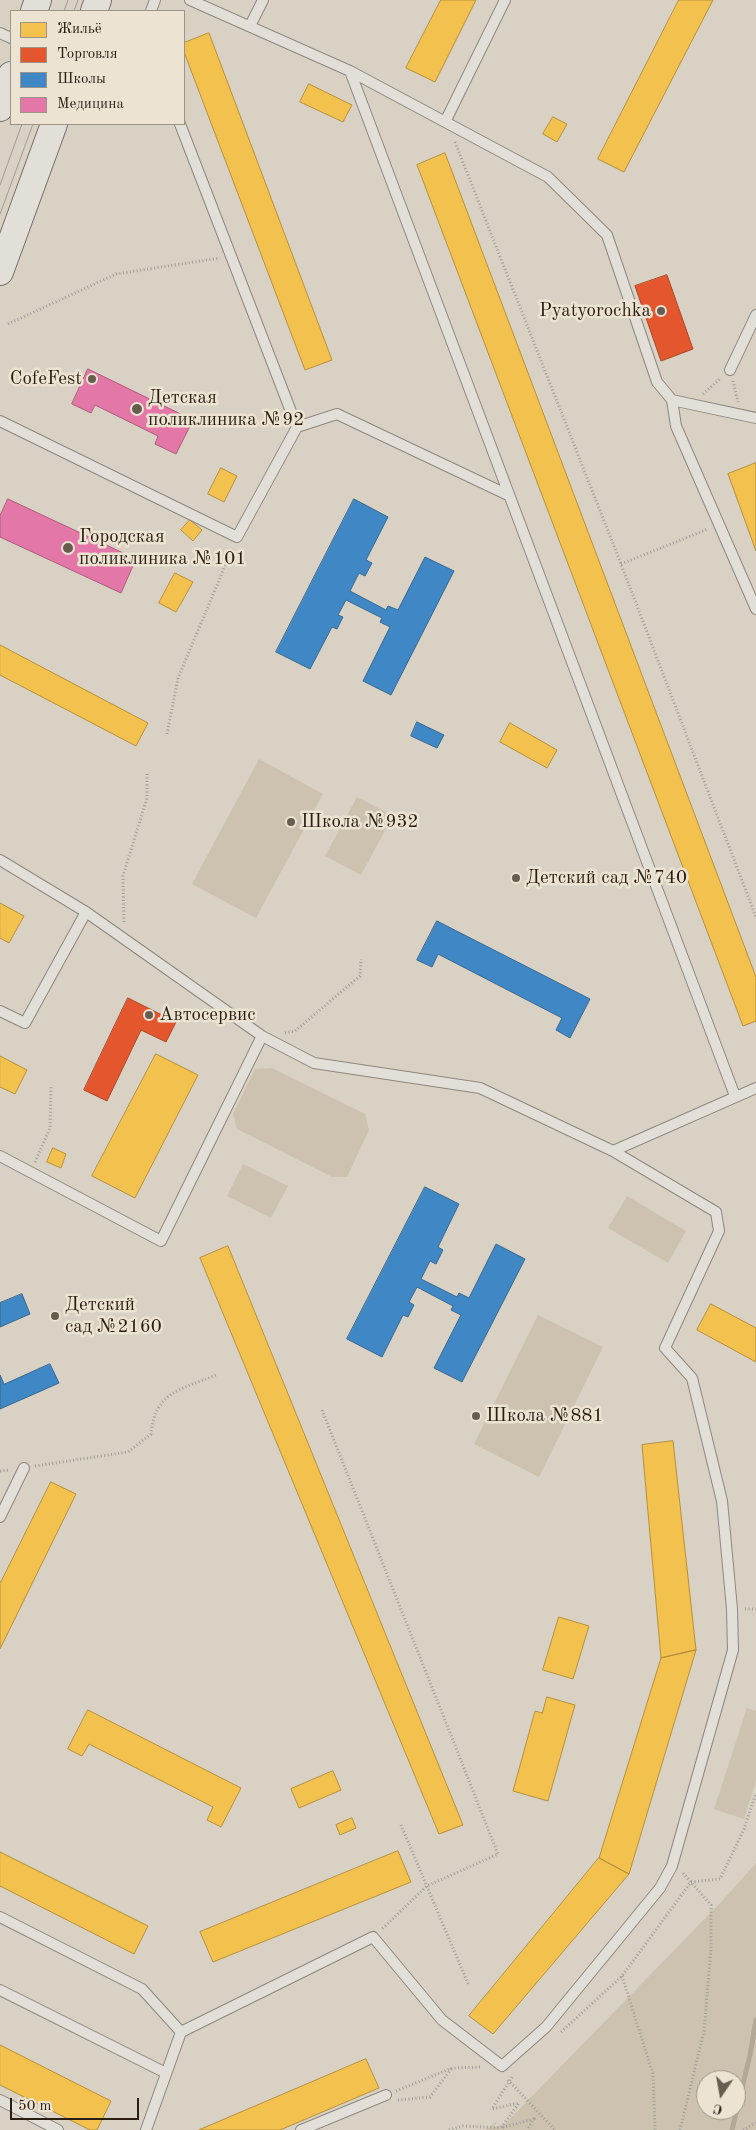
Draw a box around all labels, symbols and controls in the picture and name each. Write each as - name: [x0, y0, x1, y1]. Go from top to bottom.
- legend: [10, 10, 185, 125]
- text: Жильё: [57, 22, 102, 37]
- text: Торговля: [57, 47, 118, 62]
- text: Школы: [57, 72, 106, 87]
- text: Медицина: [57, 97, 124, 112]
- place label: Pyatyorochka: [539, 300, 651, 322]
- marker: Pyatyorochka: [655, 305, 667, 317]
- place label: CofeFest: [10, 368, 82, 390]
- marker: CofeFest: [86, 373, 98, 385]
- place label: Детская поликлиника №92: [148, 387, 304, 431]
- marker: Детская поликлиника №92: [130, 402, 144, 416]
- place label: Городская поликлиника №101: [79, 526, 246, 570]
- marker: Городская поликлиника №101: [61, 541, 75, 555]
- place label: Школа №932: [301, 811, 419, 833]
- marker: Школа №932: [285, 816, 297, 828]
- place label: Детский сад №740: [526, 867, 687, 889]
- marker: Детский сад №740: [510, 872, 522, 884]
- place label: Автосервис: [159, 1004, 256, 1026]
- marker: Автосервис: [143, 1009, 155, 1021]
- place label: Детский сад №2160: [65, 1294, 162, 1338]
- marker: Детский сад №2160: [49, 1310, 61, 1322]
- place label: Школа №881: [486, 1405, 604, 1427]
- marker: Школа №881: [470, 1410, 482, 1422]
- north arrow: [696, 2070, 746, 2120]
- scale bar: [12, 2088, 141, 2120]
- text: 50 m: [18, 2099, 52, 2114]
- text: С: [712, 2101, 724, 2117]

